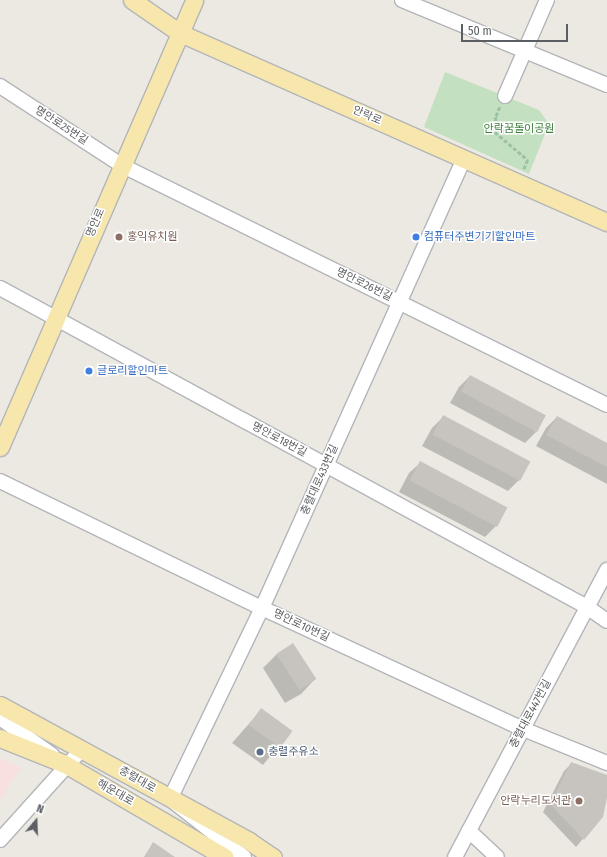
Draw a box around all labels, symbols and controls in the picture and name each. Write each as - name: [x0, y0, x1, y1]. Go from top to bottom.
- scale bar: [463, 16, 570, 42]
- text: 50 m: [468, 24, 492, 38]
- street label: 명안로25번길: [32, 104, 90, 148]
- street label: 안락로: [350, 104, 384, 128]
- park label: 안락꿈돌이공원: [484, 122, 554, 136]
- street label: 명안로: [84, 206, 108, 240]
- place label: 홍익유치원: [127, 230, 178, 244]
- place label: 컴퓨터주변기기할인마트: [424, 230, 535, 244]
- marker: 홍익유치원: [114, 232, 124, 242]
- marker: 컴퓨터주변기기할인마트: [411, 232, 421, 242]
- street label: 명안로26번길: [334, 266, 394, 304]
- place label: 글로리할인마트: [97, 364, 168, 378]
- marker: 글로리할인마트: [84, 366, 94, 376]
- street label: 명안로18번길: [249, 420, 309, 460]
- street label: 충렬대로433번길: [299, 443, 341, 517]
- street label: 명안로10번길: [271, 607, 331, 645]
- street label: 충렬대로447번길: [507, 678, 555, 750]
- place label: 충렬주유소: [268, 745, 319, 759]
- marker: 충렬주유소: [255, 747, 265, 757]
- street label: 충렬대로: [116, 764, 158, 796]
- street label: 해운대로: [94, 777, 136, 809]
- place label: 안락누리도서관: [500, 794, 571, 808]
- marker: 안락누리도서관: [574, 796, 584, 806]
- north arrow: [16, 801, 56, 841]
- text: N: [35, 802, 45, 816]

